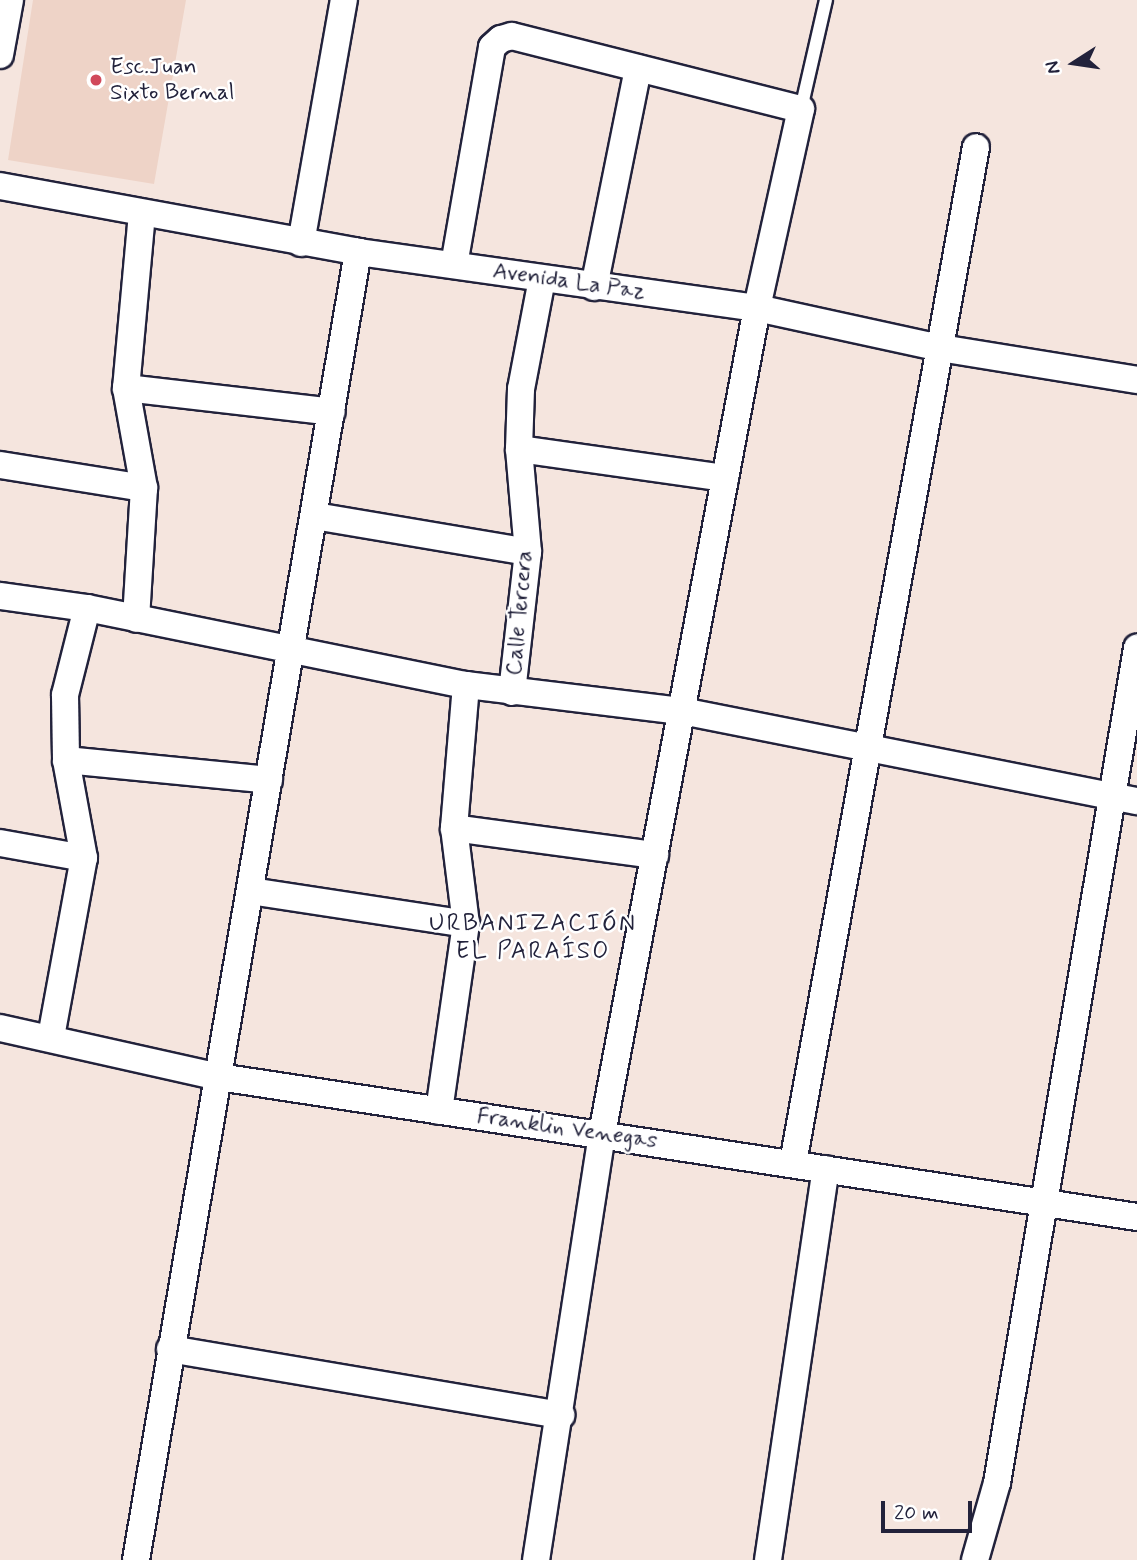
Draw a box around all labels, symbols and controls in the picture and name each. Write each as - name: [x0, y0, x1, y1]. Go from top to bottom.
- north arrow: [1039, 28, 1109, 98]
- place label: Esc.Juan Sixto Bernal: [110, 53, 234, 107]
- text: N: [1039, 59, 1067, 76]
- marker: Esc.Juan Sixto Bernal: [88, 72, 104, 88]
- street label: Avenida La Paz: [491, 258, 647, 306]
- street label: Calle Tercera: [501, 548, 539, 678]
- district label: URBANIZACIÓN EL PARAÍSO: [435, 910, 631, 966]
- street label: Franklin Venegas: [477, 1103, 657, 1155]
- scale bar: [885, 1486, 976, 1530]
- text: 20 m: [894, 1499, 939, 1527]

